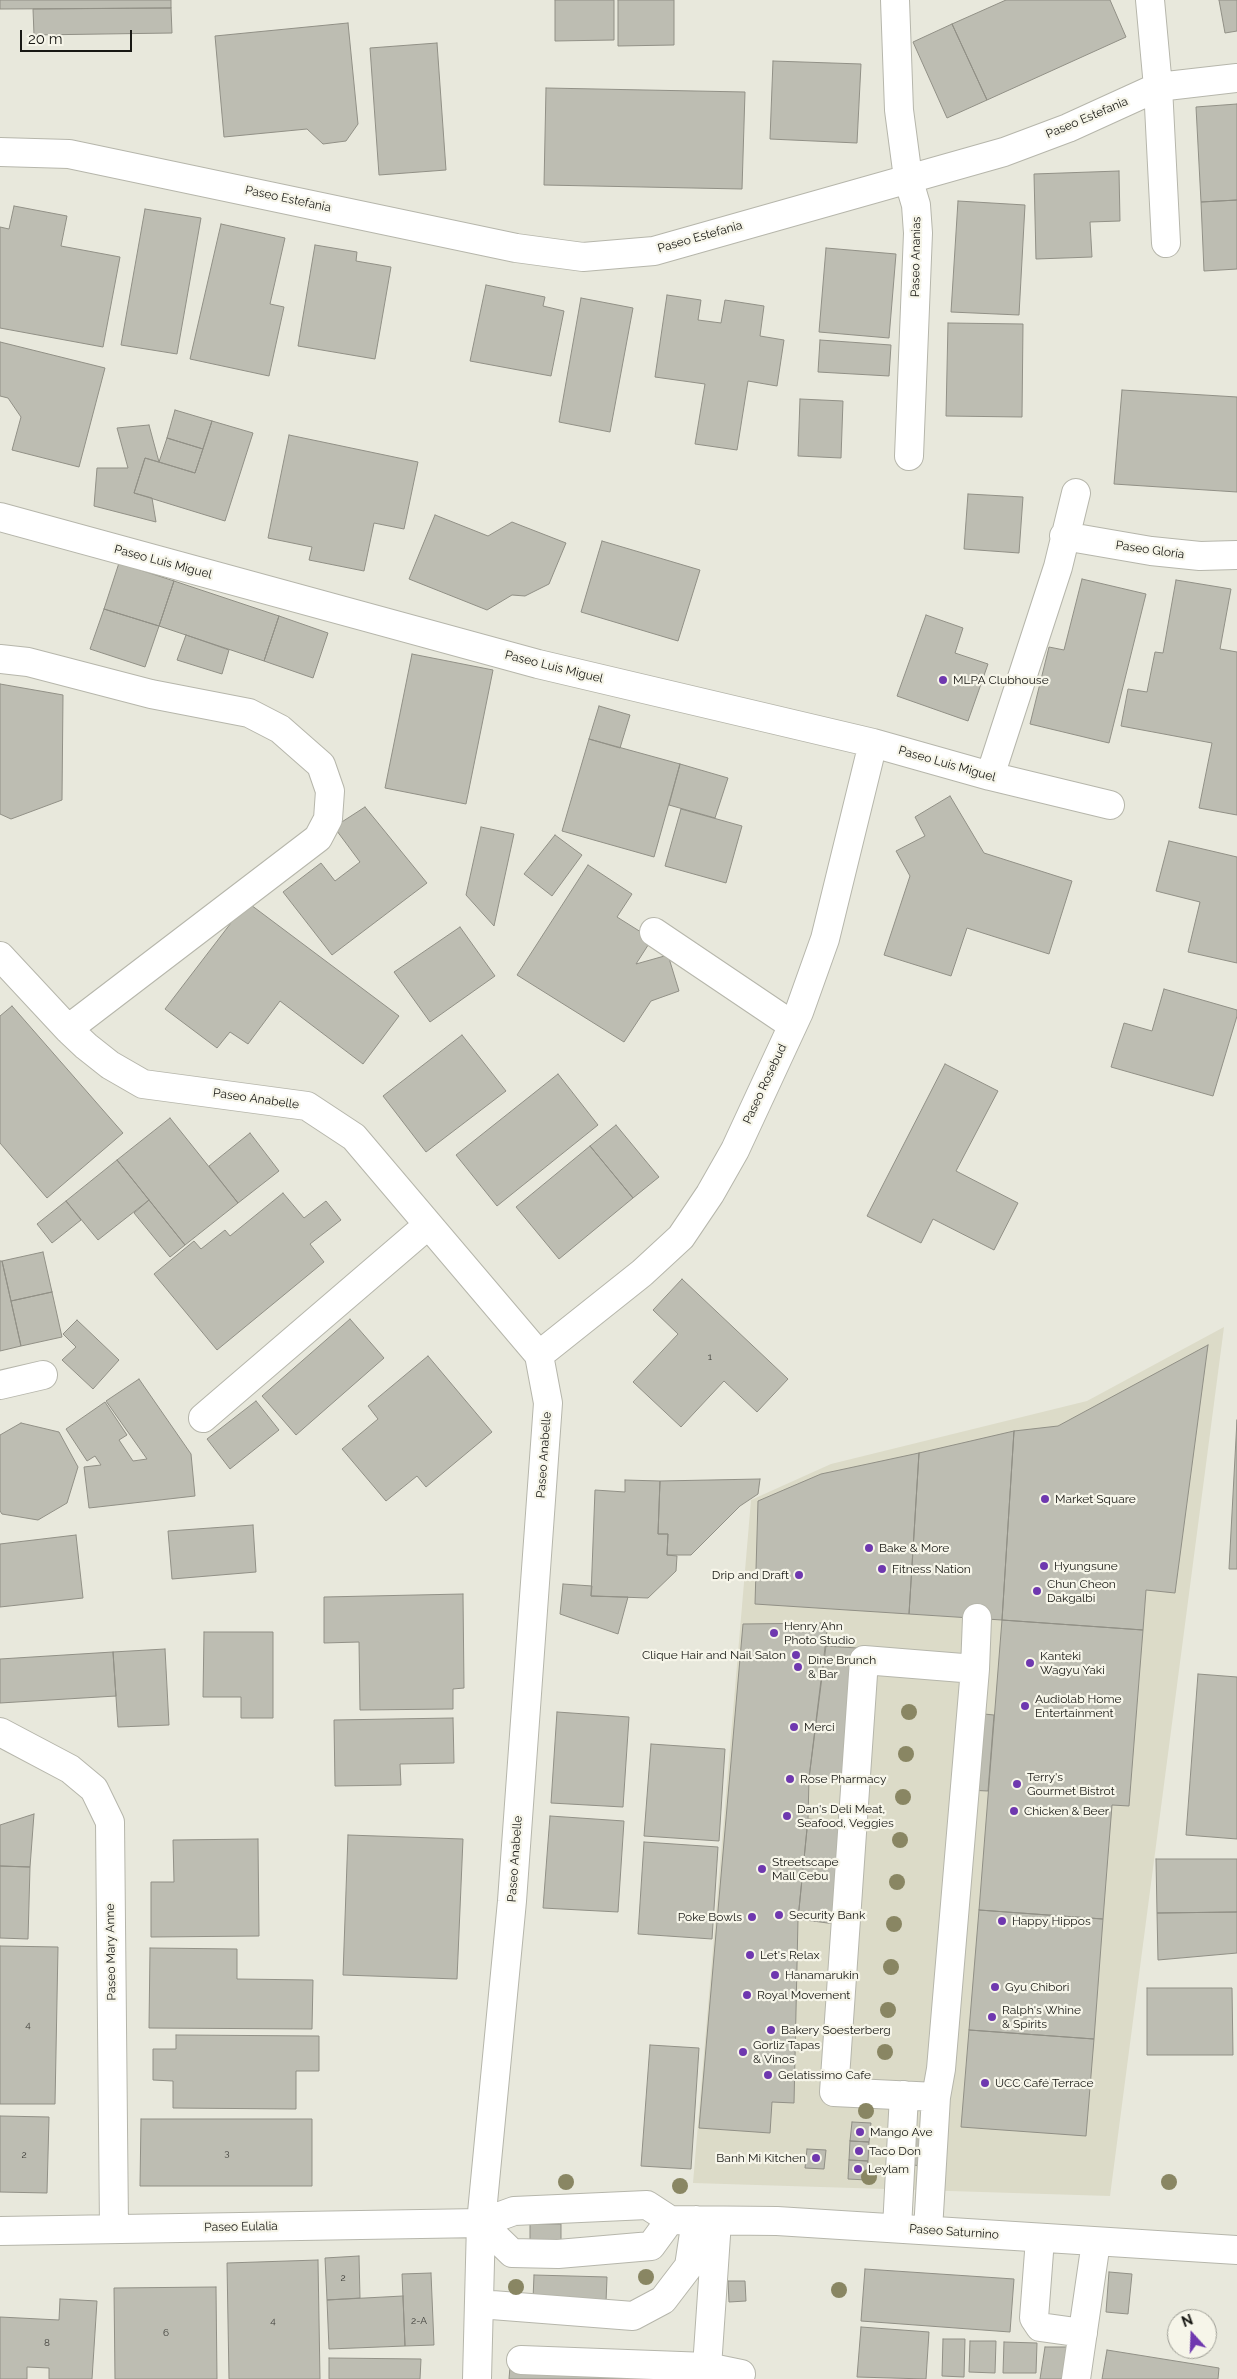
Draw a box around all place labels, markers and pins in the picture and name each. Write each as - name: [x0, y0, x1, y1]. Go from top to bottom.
- place label: MLPA Clubhouse: [953, 673, 1049, 687]
- marker: MLPA Clubhouse: [937, 674, 949, 686]
- place label: Market Square: [1055, 1492, 1136, 1506]
- marker: Market Square: [1039, 1493, 1051, 1505]
- place label: Bake & More: [879, 1541, 949, 1555]
- marker: Bake & More: [863, 1542, 875, 1554]
- place label: Hyungsune: [1054, 1559, 1118, 1573]
- marker: Hyungsune: [1038, 1560, 1050, 1572]
- place label: Fitness Nation: [892, 1562, 971, 1576]
- marker: Fitness Nation: [876, 1563, 888, 1575]
- place label: Drip and Draft: [712, 1568, 789, 1582]
- marker: Drip and Draft: [793, 1569, 805, 1581]
- place label: Chun Cheon Dakgalbi: [1047, 1577, 1116, 1605]
- marker: Chun Cheon Dakgalbi: [1031, 1585, 1043, 1597]
- place label: Henry Ahn Photo Studio: [784, 1619, 855, 1647]
- marker: Henry Ahn Photo Studio: [768, 1627, 780, 1639]
- place label: Clique Hair and Nail Salon: [642, 1648, 786, 1662]
- marker: Clique Hair and Nail Salon: [790, 1649, 802, 1661]
- place label: Kanteki Wagyu Yaki: [1040, 1649, 1105, 1677]
- place label: Dine Brunch & Bar: [808, 1653, 876, 1681]
- marker: Kanteki Wagyu Yaki: [1024, 1657, 1036, 1669]
- marker: Dine Brunch & Bar: [792, 1661, 804, 1673]
- place label: Audiolab Home Entertainment: [1035, 1692, 1122, 1720]
- marker: Audiolab Home Entertainment: [1019, 1700, 1031, 1712]
- place label: Merci: [804, 1720, 835, 1734]
- marker: Merci: [788, 1721, 800, 1733]
- place label: Terry's Gourmet Bistrot: [1027, 1770, 1115, 1798]
- place label: Rose Pharmacy: [800, 1772, 886, 1786]
- marker: Rose Pharmacy: [784, 1773, 796, 1785]
- marker: Terry's Gourmet Bistrot: [1011, 1778, 1023, 1790]
- place label: Dan's Deli Meat, Seafood, Veggies: [797, 1802, 894, 1830]
- place label: Chicken & Beer: [1024, 1804, 1109, 1818]
- marker: Chicken & Beer: [1008, 1805, 1020, 1817]
- marker: Dan's Deli Meat, Seafood, Veggies: [781, 1810, 793, 1822]
- place label: Streetscape Mall Cebu: [772, 1855, 839, 1883]
- marker: Streetscape Mall Cebu: [756, 1863, 768, 1875]
- place label: Security Bank: [789, 1908, 865, 1922]
- marker: Security Bank: [773, 1909, 785, 1921]
- place label: Poke Bowls: [678, 1910, 742, 1924]
- marker: Poke Bowls: [746, 1911, 758, 1923]
- place label: Happy Hippos: [1012, 1914, 1091, 1928]
- marker: Happy Hippos: [996, 1915, 1008, 1927]
- place label: Let's Relax: [760, 1948, 820, 1962]
- marker: Let's Relax: [744, 1949, 756, 1961]
- place label: Hanamarukin: [785, 1968, 859, 1982]
- marker: Hanamarukin: [769, 1969, 781, 1981]
- place label: Gyu Chibori: [1005, 1980, 1069, 1994]
- marker: Gyu Chibori: [989, 1981, 1001, 1993]
- place label: Royal Movement: [757, 1988, 850, 2002]
- marker: Royal Movement: [741, 1989, 753, 2001]
- place label: Ralph's Whine & Spirits: [1002, 2003, 1081, 2031]
- marker: Ralph's Whine & Spirits: [986, 2011, 998, 2023]
- place label: Bakery Soesterberg: [781, 2023, 891, 2037]
- marker: Bakery Soesterberg: [765, 2024, 777, 2036]
- place label: Gorliz Tapas & Vinos: [753, 2038, 820, 2066]
- marker: Gorliz Tapas & Vinos: [737, 2046, 749, 2058]
- place label: Gelatissimo Cafe: [778, 2068, 871, 2082]
- marker: Gelatissimo Cafe: [762, 2069, 774, 2081]
- place label: UCC Café Terrace: [995, 2076, 1094, 2090]
- marker: UCC Café Terrace: [979, 2077, 991, 2089]
- place label: Mango Ave: [870, 2125, 933, 2139]
- marker: Mango Ave: [854, 2126, 866, 2138]
- place label: Taco Don: [869, 2144, 921, 2158]
- marker: Taco Don: [853, 2145, 865, 2157]
- place label: Banh Mi Kitchen: [716, 2151, 806, 2165]
- marker: Banh Mi Kitchen: [810, 2152, 822, 2164]
- place label: Leylam: [868, 2162, 909, 2176]
- marker: Leylam: [852, 2163, 864, 2175]

